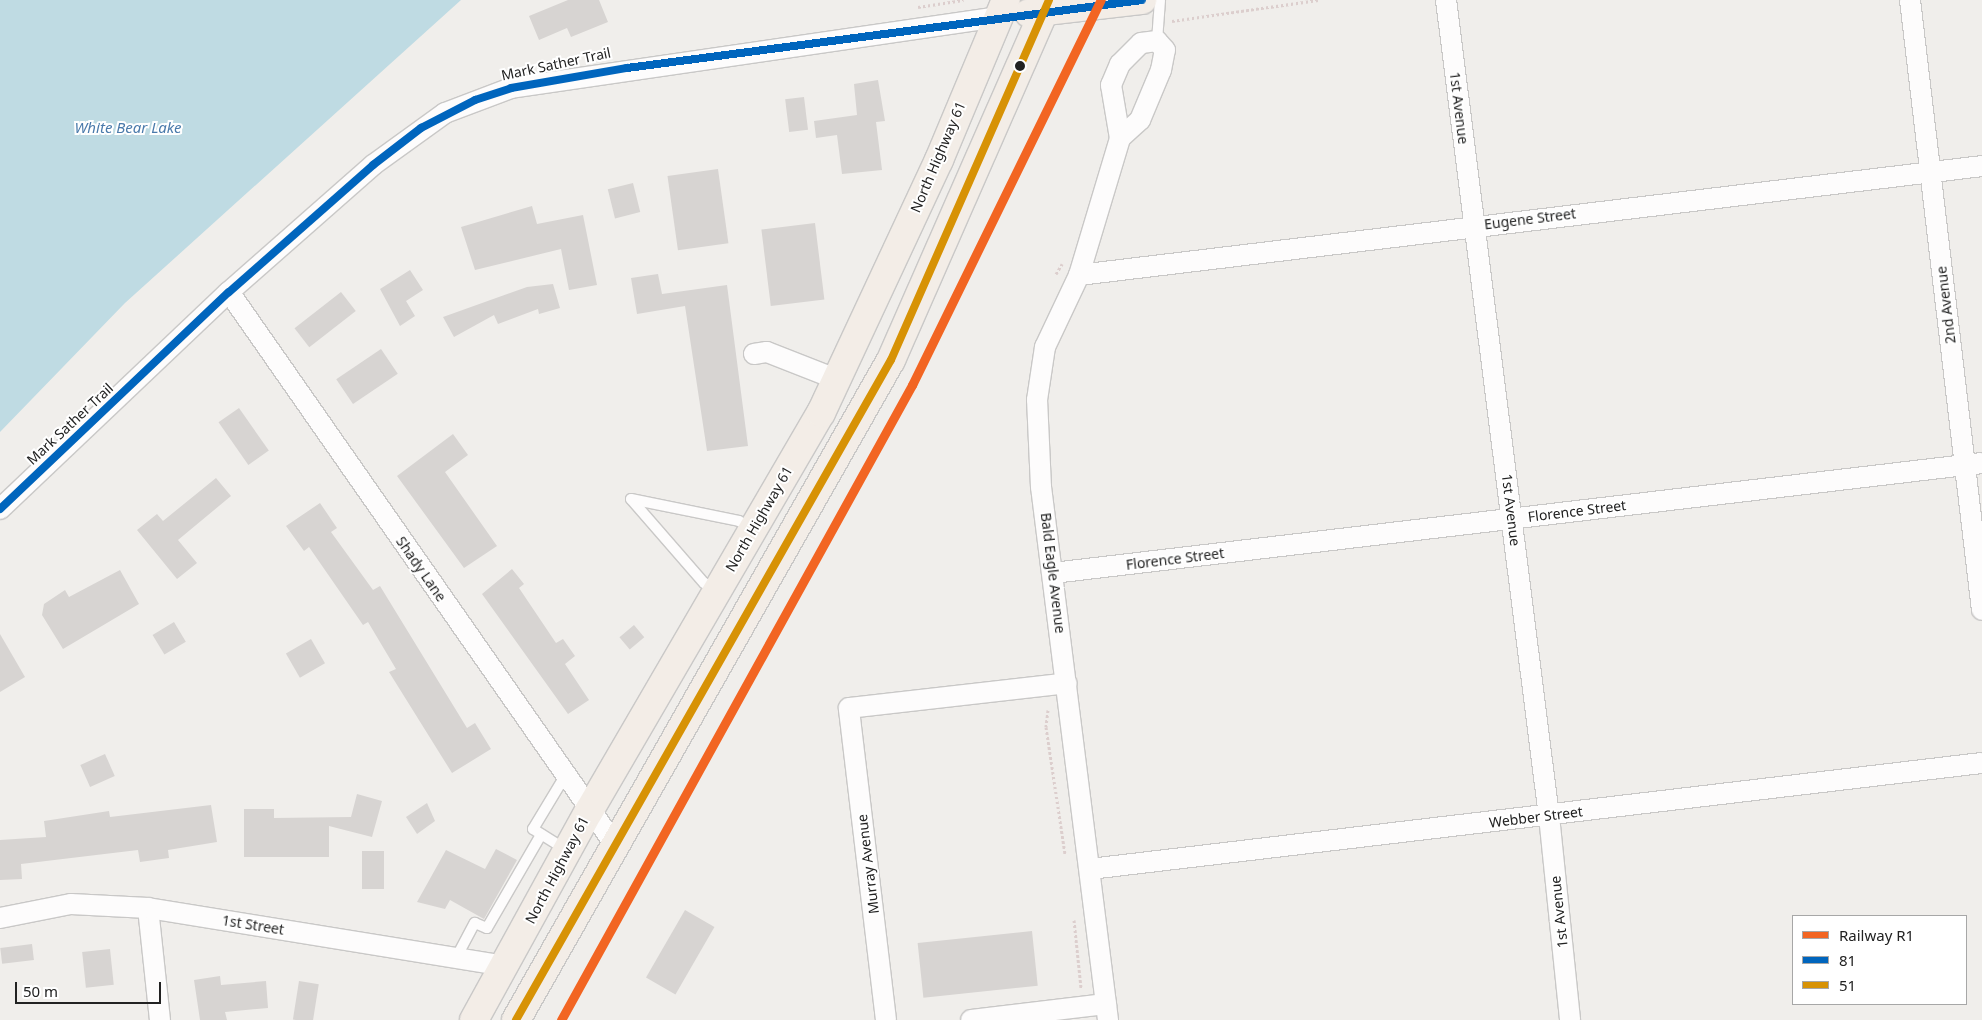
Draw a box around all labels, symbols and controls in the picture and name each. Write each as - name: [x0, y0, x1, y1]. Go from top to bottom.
- street label: Mark Sather Trail: [500, 44, 612, 84]
- unlabelled marker: [1015, 61, 1025, 71]
- street label: 1st Avenue: [1446, 71, 1472, 145]
- street label: North Highway 61: [907, 99, 969, 215]
- water label: White Bear Lake: [75, 119, 181, 137]
- street label: Eugene Street: [1483, 205, 1577, 233]
- street label: 2nd Avenue: [1933, 265, 1959, 345]
- street label: Mark Sather Trail: [23, 380, 117, 468]
- street label: North Highway 61: [722, 463, 796, 575]
- street label: 1st Avenue: [1498, 473, 1524, 547]
- street label: Florence Street: [1527, 497, 1627, 525]
- street label: Bald Eagle Avenue: [1037, 512, 1069, 634]
- street label: Shady Lane: [393, 533, 449, 605]
- street label: Florence Street: [1125, 545, 1225, 573]
- street label: Webber Street: [1488, 803, 1584, 831]
- street label: North Highway 61: [522, 813, 592, 927]
- street label: Murray Avenue: [854, 813, 882, 915]
- street label: 1st Avenue: [1547, 875, 1571, 949]
- street label: 1st Street: [221, 912, 285, 938]
- legend: [1792, 915, 1967, 1005]
- text: Railway R1: [1839, 925, 1914, 945]
- text: 81: [1839, 950, 1856, 970]
- scale bar: [18, 972, 164, 1004]
- text: 51: [1839, 975, 1856, 995]
- text: 50 m: [23, 981, 58, 1001]

